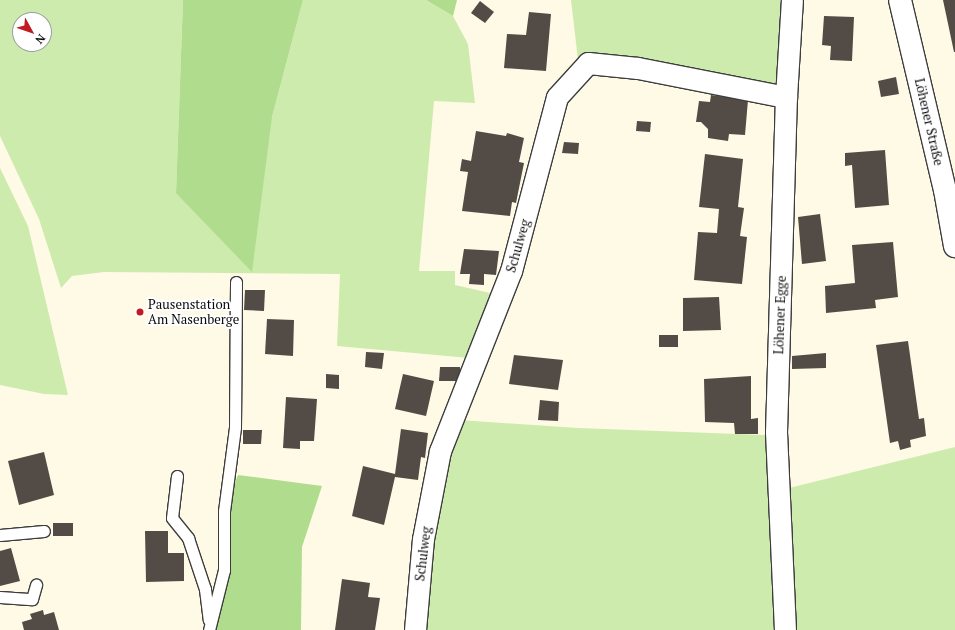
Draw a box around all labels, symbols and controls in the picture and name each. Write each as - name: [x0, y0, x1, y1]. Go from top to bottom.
- north arrow: [12, 12, 52, 52]
- text: N: [32, 31, 48, 47]
- street label: Löhener Straße: [911, 77, 947, 167]
- street label: Schulweg: [503, 218, 533, 274]
- street label: Löhener Egge: [771, 275, 789, 355]
- place label: Pausenstation Am Nasenberge: [148, 297, 239, 328]
- marker: Pausenstation Am Nasenberge: [135, 307, 145, 317]
- street label: Schulweg: [412, 526, 434, 582]

